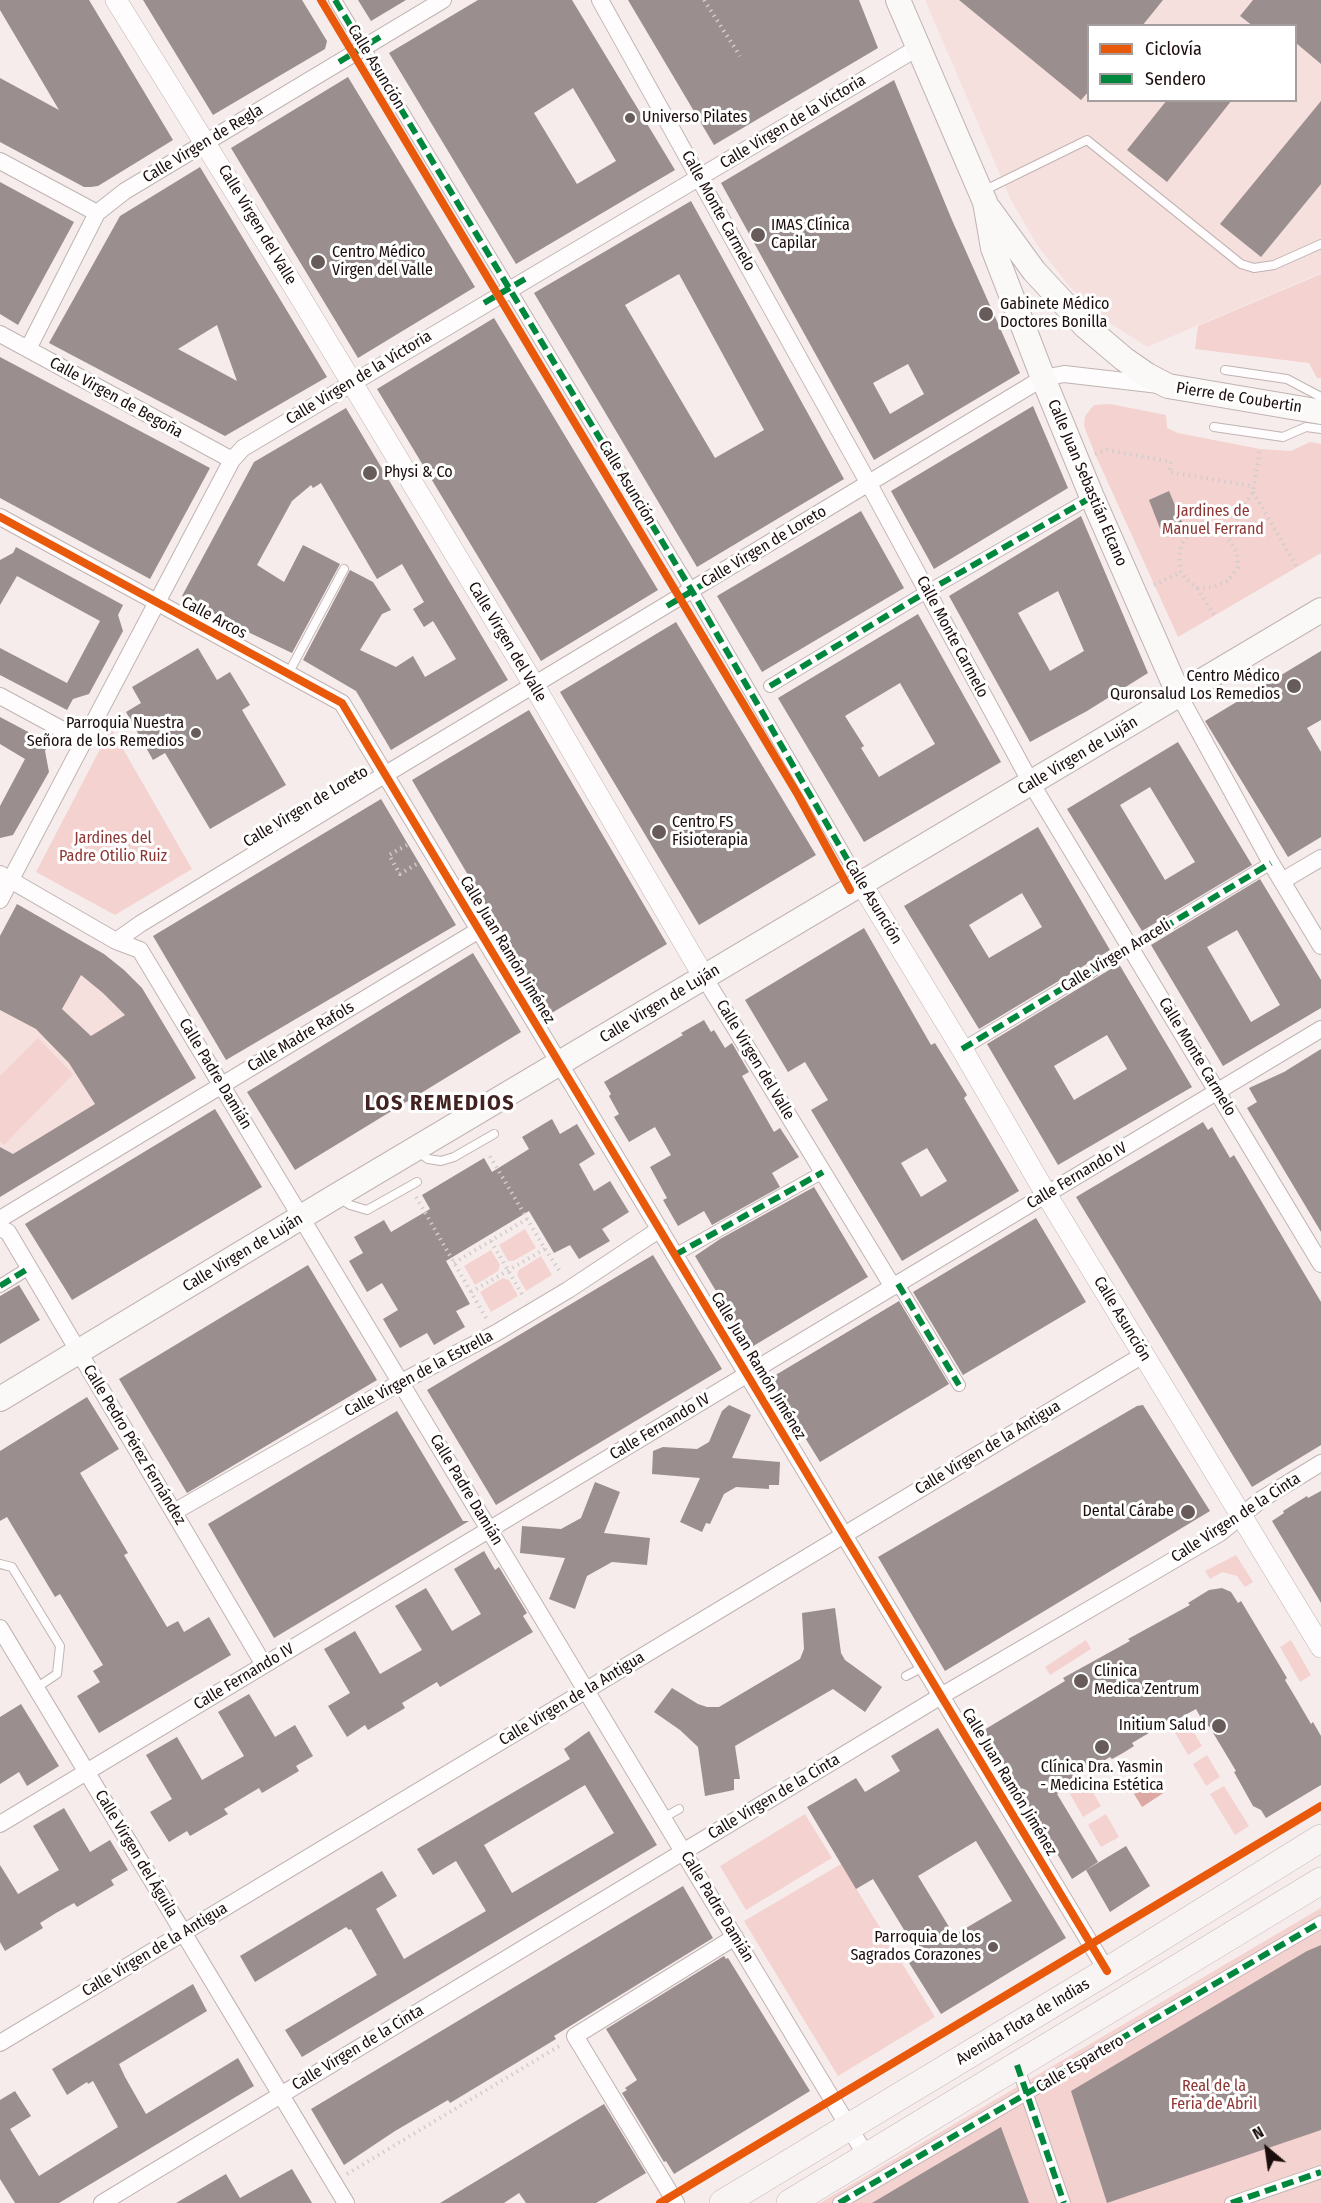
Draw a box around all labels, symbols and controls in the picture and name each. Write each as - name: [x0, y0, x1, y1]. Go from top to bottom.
- street label: Calle Asunción: [343, 21, 409, 113]
- legend: [1087, 24, 1297, 102]
- text: Ciclovía: [1145, 38, 1202, 60]
- text: Sendero: [1145, 68, 1206, 90]
- street label: Calle Virgen de la Victoria: [717, 71, 869, 173]
- street label: Calle Virgen de Regla: [139, 101, 267, 187]
- place label: Universo Pilates: [642, 108, 747, 128]
- marker: Universo Pilates: [623, 111, 637, 125]
- street label: Calle Monte Carmelo: [677, 147, 759, 275]
- street label: Calle Virgen del Valle: [214, 162, 300, 288]
- place label: IMAS Clínica Capilar: [771, 216, 850, 254]
- marker: IMAS Clínica Capilar: [749, 226, 767, 244]
- place label: Centro Médico Virgen del Valle: [332, 243, 433, 281]
- marker: Centro Médico Virgen del Valle: [309, 253, 327, 271]
- place label: Gabinete Médico Doctores Bonilla: [1000, 295, 1109, 333]
- marker: Gabinete Médico Doctores Bonilla: [977, 305, 995, 323]
- street label: Calle Virgen de la Victoria: [283, 327, 435, 429]
- street label: Calle Virgen de Begoña: [46, 353, 186, 443]
- street label: Pierre de Coubertin: [1175, 379, 1303, 417]
- street label: Calle Juan Sebastián Elcano: [1043, 397, 1131, 569]
- street label: Calle Asunción: [594, 437, 660, 529]
- place label: Physi & Co: [384, 463, 453, 483]
- marker: Physi & Co: [361, 464, 379, 482]
- street label: Calle Virgen de Loreto: [698, 502, 830, 592]
- park label: Jardines de Manuel Ferrand: [1162, 502, 1264, 540]
- street label: Calle Monte Carmelo: [912, 573, 992, 701]
- street label: Calle Virgen del Valle: [464, 579, 550, 705]
- street label: Calle Arcos: [178, 593, 250, 643]
- place label: Centro Médico Quronsalud Los Remedios: [1110, 667, 1280, 705]
- marker: Centro Médico Quronsalud Los Remedios: [1285, 677, 1303, 695]
- street label: Calle Virgen de Luján: [1015, 713, 1141, 799]
- place label: Parroquia Nuestra Señora de los Remedios: [27, 714, 184, 752]
- marker: Parroquia Nuestra Señora de los Remedios: [189, 726, 203, 740]
- street label: Calle Virgen de Loreto: [240, 762, 372, 852]
- place label: Centro FS Fisioterapia: [672, 813, 748, 851]
- marker: Centro FS Fisioterapia: [650, 823, 668, 841]
- park label: Jardines del Padre Otilio Ruiz: [59, 829, 167, 867]
- street label: Calle Asunción: [840, 856, 906, 948]
- street label: Calle Juan Ramón Jiménez: [455, 873, 559, 1027]
- street label: Calle Virgen Araceli: [1058, 916, 1174, 996]
- street label: Calle Virgen de Luján: [597, 961, 723, 1047]
- street label: Calle Monte Carmelo: [1154, 994, 1240, 1120]
- street label: Calle Virgen del Valle: [712, 997, 798, 1123]
- street label: Calle Madre Rafols: [244, 998, 358, 1076]
- street label: Calle Padre Damián: [174, 1015, 256, 1133]
- district label: LOS REMEDIOS: [365, 1091, 515, 1117]
- street label: Calle Fernando IV: [1023, 1139, 1131, 1213]
- street label: Calle Virgen de Luján: [180, 1210, 306, 1296]
- street label: Calle Asunción: [1089, 1273, 1155, 1365]
- street label: Calle Juan Ramón Jiménez: [706, 1289, 810, 1443]
- street label: Calle Virgen de la Estrella: [342, 1327, 496, 1421]
- street label: Calle Pedro Pérez Fernández: [79, 1361, 189, 1529]
- street label: Calle Fernando IV: [606, 1390, 714, 1464]
- street label: Calle Virgen de la Antigua: [912, 1397, 1064, 1499]
- street label: Calle Padre Damián: [425, 1431, 507, 1549]
- street label: Calle Virgen de la Cinta: [1168, 1469, 1304, 1567]
- place label: Dental Cárabe: [1082, 1502, 1174, 1522]
- marker: Dental Cárabe: [1179, 1503, 1197, 1521]
- street label: Calle Fernando IV: [190, 1640, 298, 1714]
- street label: Calle Virgen de la Antigua: [496, 1648, 648, 1750]
- place label: Clinica Medica Zentrum: [1094, 1662, 1199, 1700]
- marker: Clinica Medica Zentrum: [1072, 1672, 1090, 1690]
- street label: Calle Juan Ramón Jiménez: [957, 1705, 1061, 1859]
- place label: Initium Salud: [1119, 1716, 1206, 1736]
- marker: Initium Salud: [1210, 1717, 1228, 1735]
- marker: Clínica Dra. Yasmin - Medicina Estética: [1093, 1738, 1111, 1756]
- street label: Calle Virgen de la Cinta: [705, 1750, 843, 1844]
- place label: Clínica Dra. Yasmin - Medicina Estética: [1040, 1758, 1164, 1796]
- street label: Calle Virgen del Águila: [90, 1787, 182, 1921]
- street label: Calle Padre Damián: [676, 1848, 758, 1966]
- street label: Calle Virgen de la Antigua: [79, 1899, 231, 2001]
- place label: Parroquia de los Sagrados Corazones: [850, 1928, 981, 1966]
- marker: Parroquia de los Sagrados Corazones: [986, 1940, 1000, 1954]
- street label: Avenida Flota de Indias: [953, 1975, 1093, 2069]
- street label: Calle Virgen de la Cinta: [289, 2001, 427, 2095]
- street label: Calle Espartero: [1033, 2031, 1127, 2097]
- park label: Real de la Feria de Abril: [1171, 2077, 1257, 2115]
- north arrow: [1237, 2119, 1297, 2179]
- text: N: [1249, 2122, 1267, 2143]

